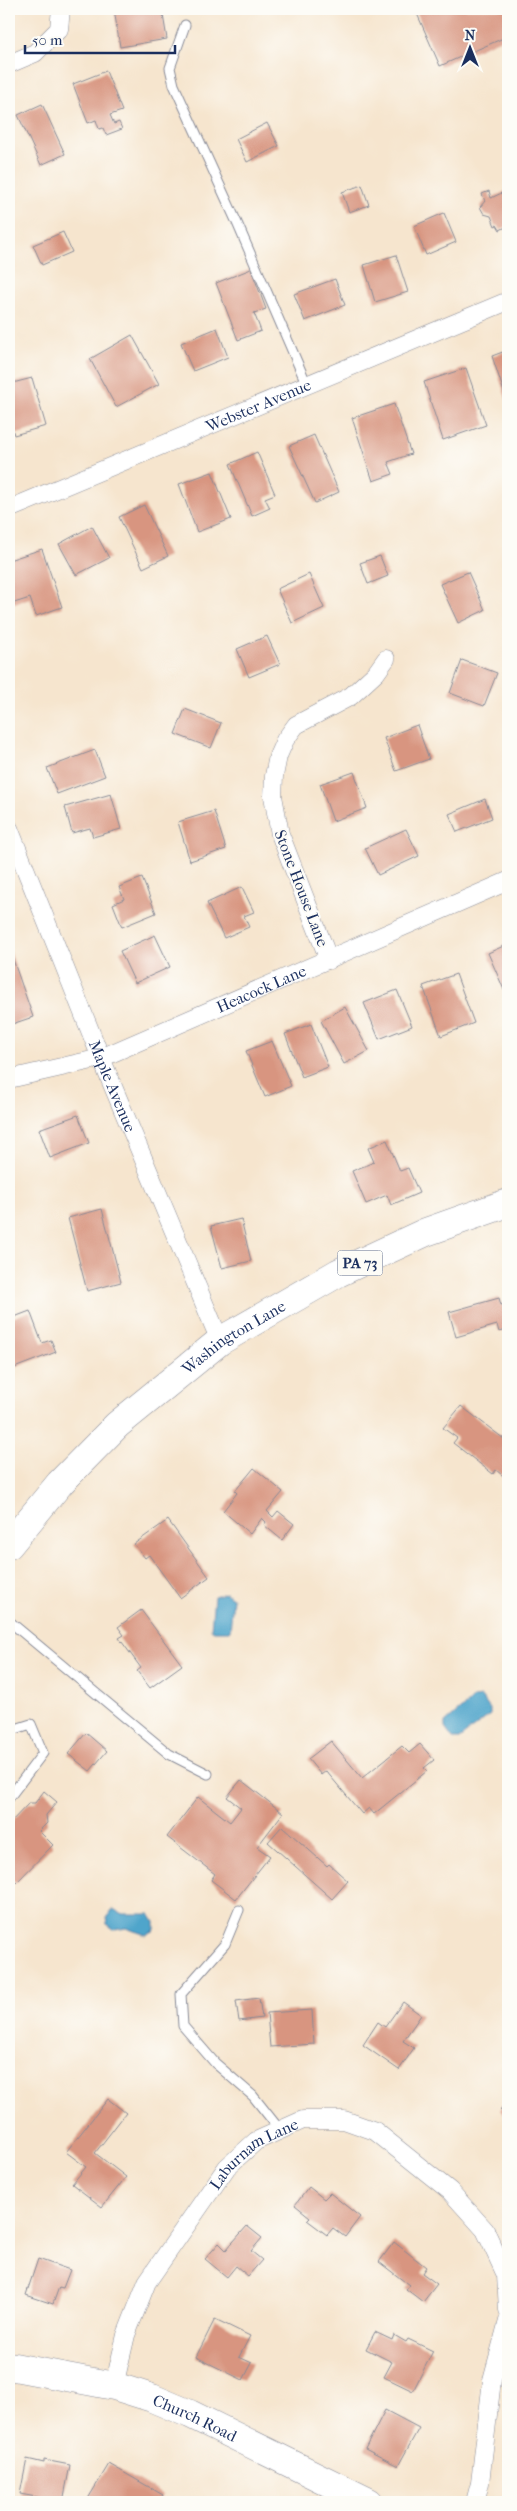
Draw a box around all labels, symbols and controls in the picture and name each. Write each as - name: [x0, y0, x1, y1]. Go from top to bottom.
- scale bar: [25, 22, 175, 54]
- north arrow: [444, 22, 494, 72]
- text: N: [465, 27, 476, 44]
- text: 50 m: [32, 31, 63, 49]
- street label: Webster Avenue: [202, 375, 314, 436]
- street label: Stone House Lane: [271, 827, 333, 949]
- street label: Heacock Lane: [214, 961, 309, 1017]
- street label: Maple Avenue: [85, 1037, 140, 1135]
- road number: PA 73: [338, 1250, 382, 1276]
- street label: Washington Lane: [177, 1296, 289, 1379]
- street label: Laburnam Lane: [205, 2114, 301, 2193]
- street label: Church Road: [150, 2391, 240, 2446]

